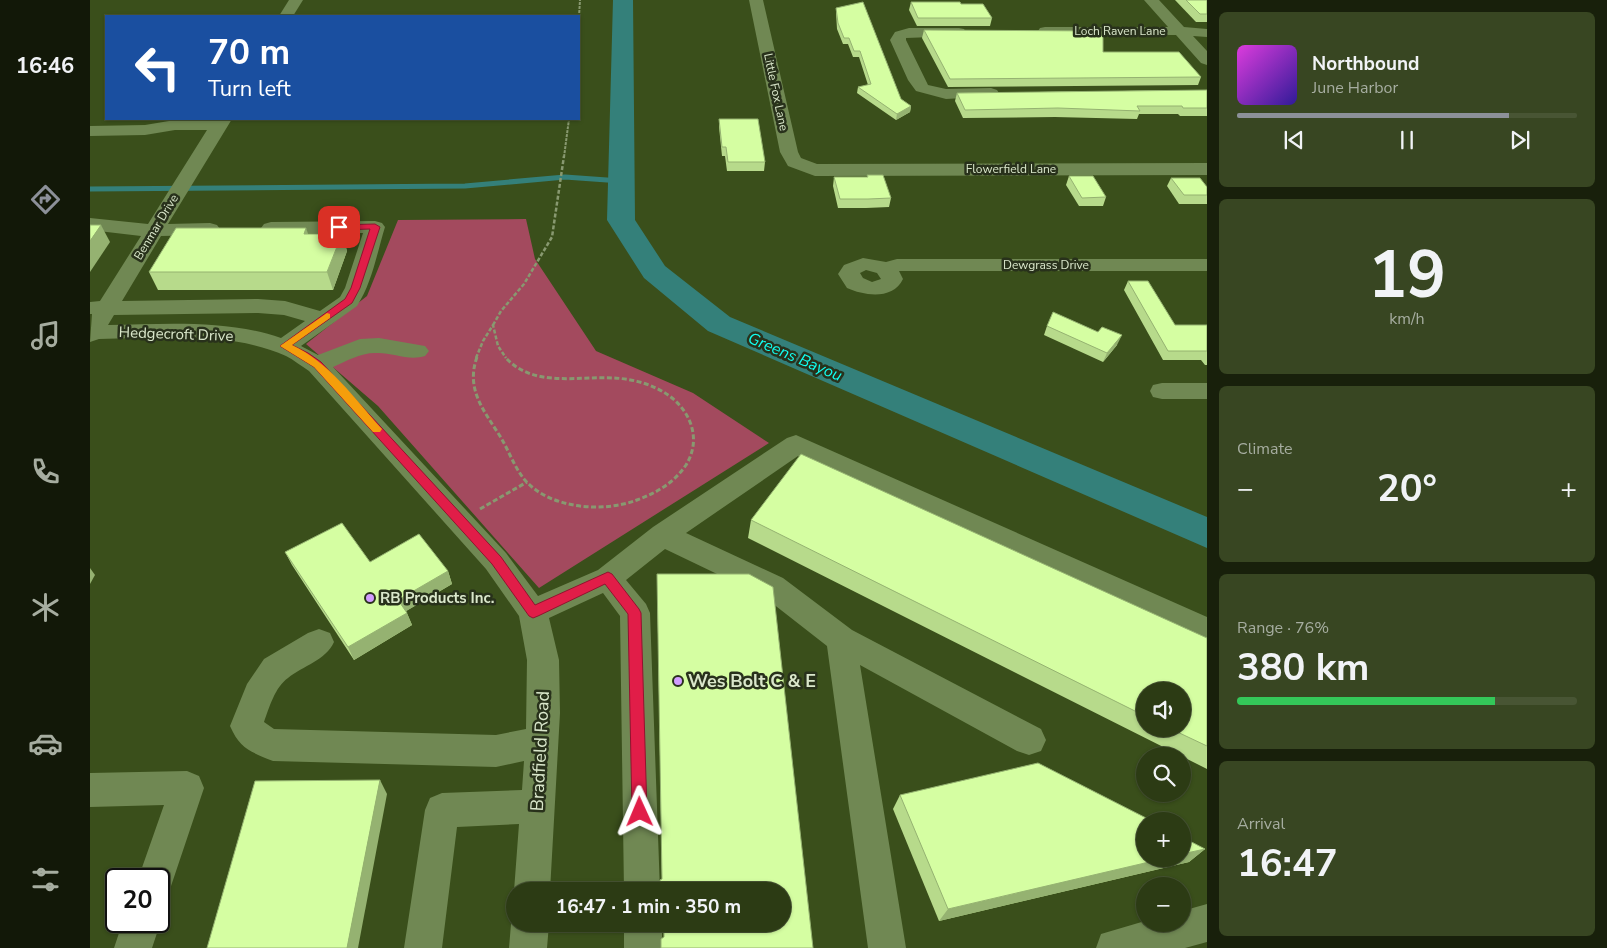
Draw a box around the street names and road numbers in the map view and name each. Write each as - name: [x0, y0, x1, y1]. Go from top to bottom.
- street label: Loch Raven Lane: [1074, 23, 1166, 39]
- street label: Little Fox Lane: [760, 52, 792, 132]
- street label: Flowerfield Lane: [966, 161, 1056, 177]
- street label: Benmar Drive: [130, 191, 182, 263]
- street label: Dewgrass Drive: [1003, 257, 1089, 273]
- street label: Hedgecroft Drive: [118, 322, 234, 346]
- street label: Bradfield Road: [525, 690, 555, 812]

